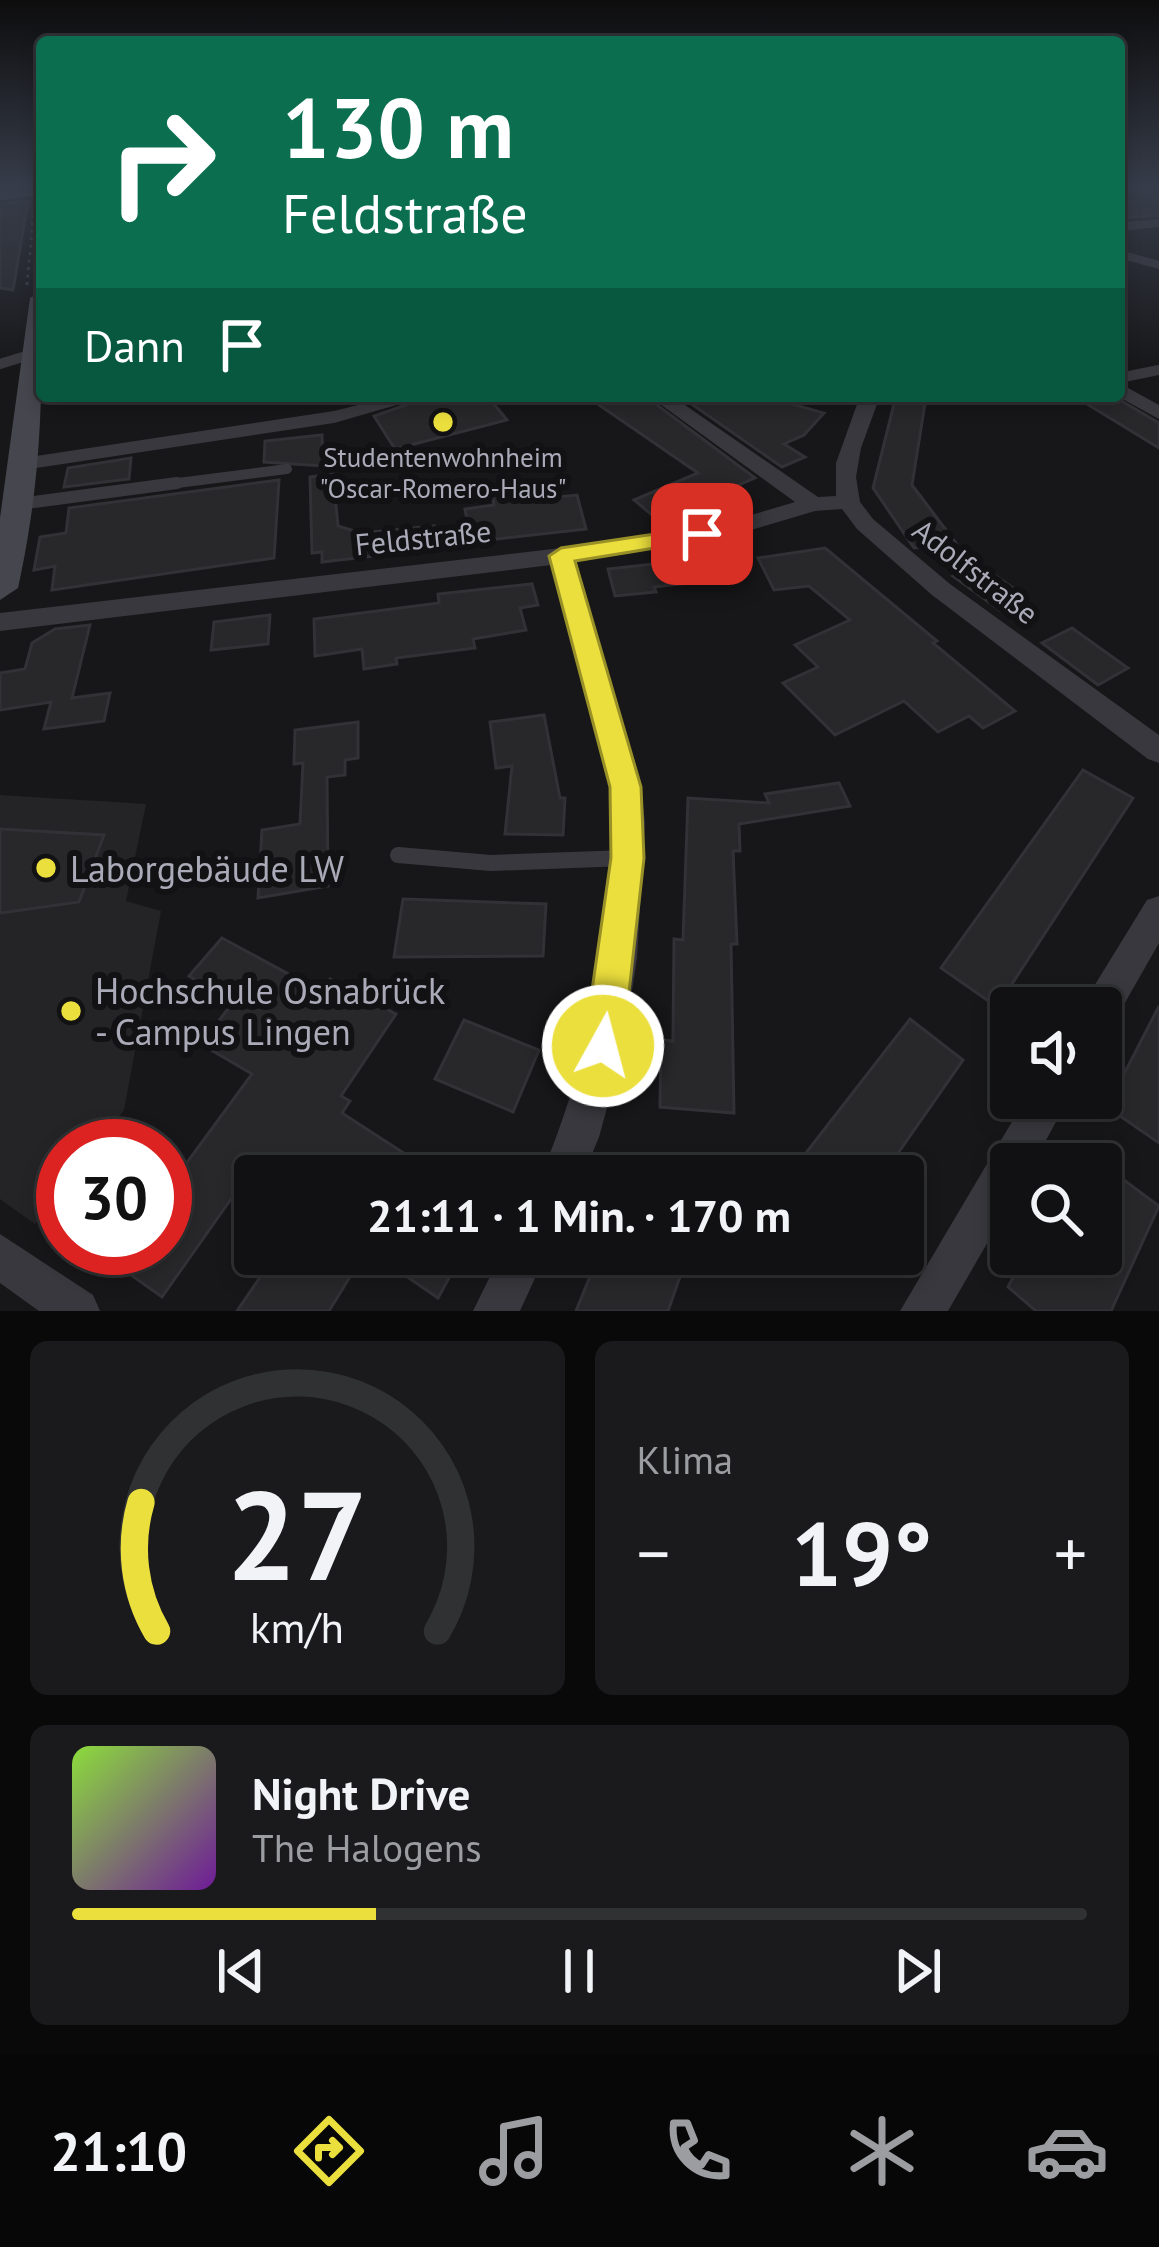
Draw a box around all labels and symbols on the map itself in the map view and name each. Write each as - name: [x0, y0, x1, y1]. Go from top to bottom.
- marker: Studentenwohnheim "Oscar-Romero-Haus": [430, 409, 456, 435]
- place label: Studentenwohnheim "Oscar-Romero-Haus": [319, 440, 567, 505]
- pin: [651, 483, 753, 585]
- street label: Feldstraße: [353, 510, 493, 564]
- street label: Adolfstraße: [905, 510, 1047, 632]
- place label: Laborgebäude LW: [70, 845, 344, 892]
- marker: Laborgebäude LW: [33, 855, 59, 881]
- place label: Hochschule Osnabrück - Campus Lingen: [95, 967, 445, 1055]
- position arrow: [540, 983, 666, 1109]
- marker: Hochschule Osnabrück - Campus Lingen: [58, 998, 84, 1024]
- speed limit sign: 30: [36, 1119, 192, 1275]

